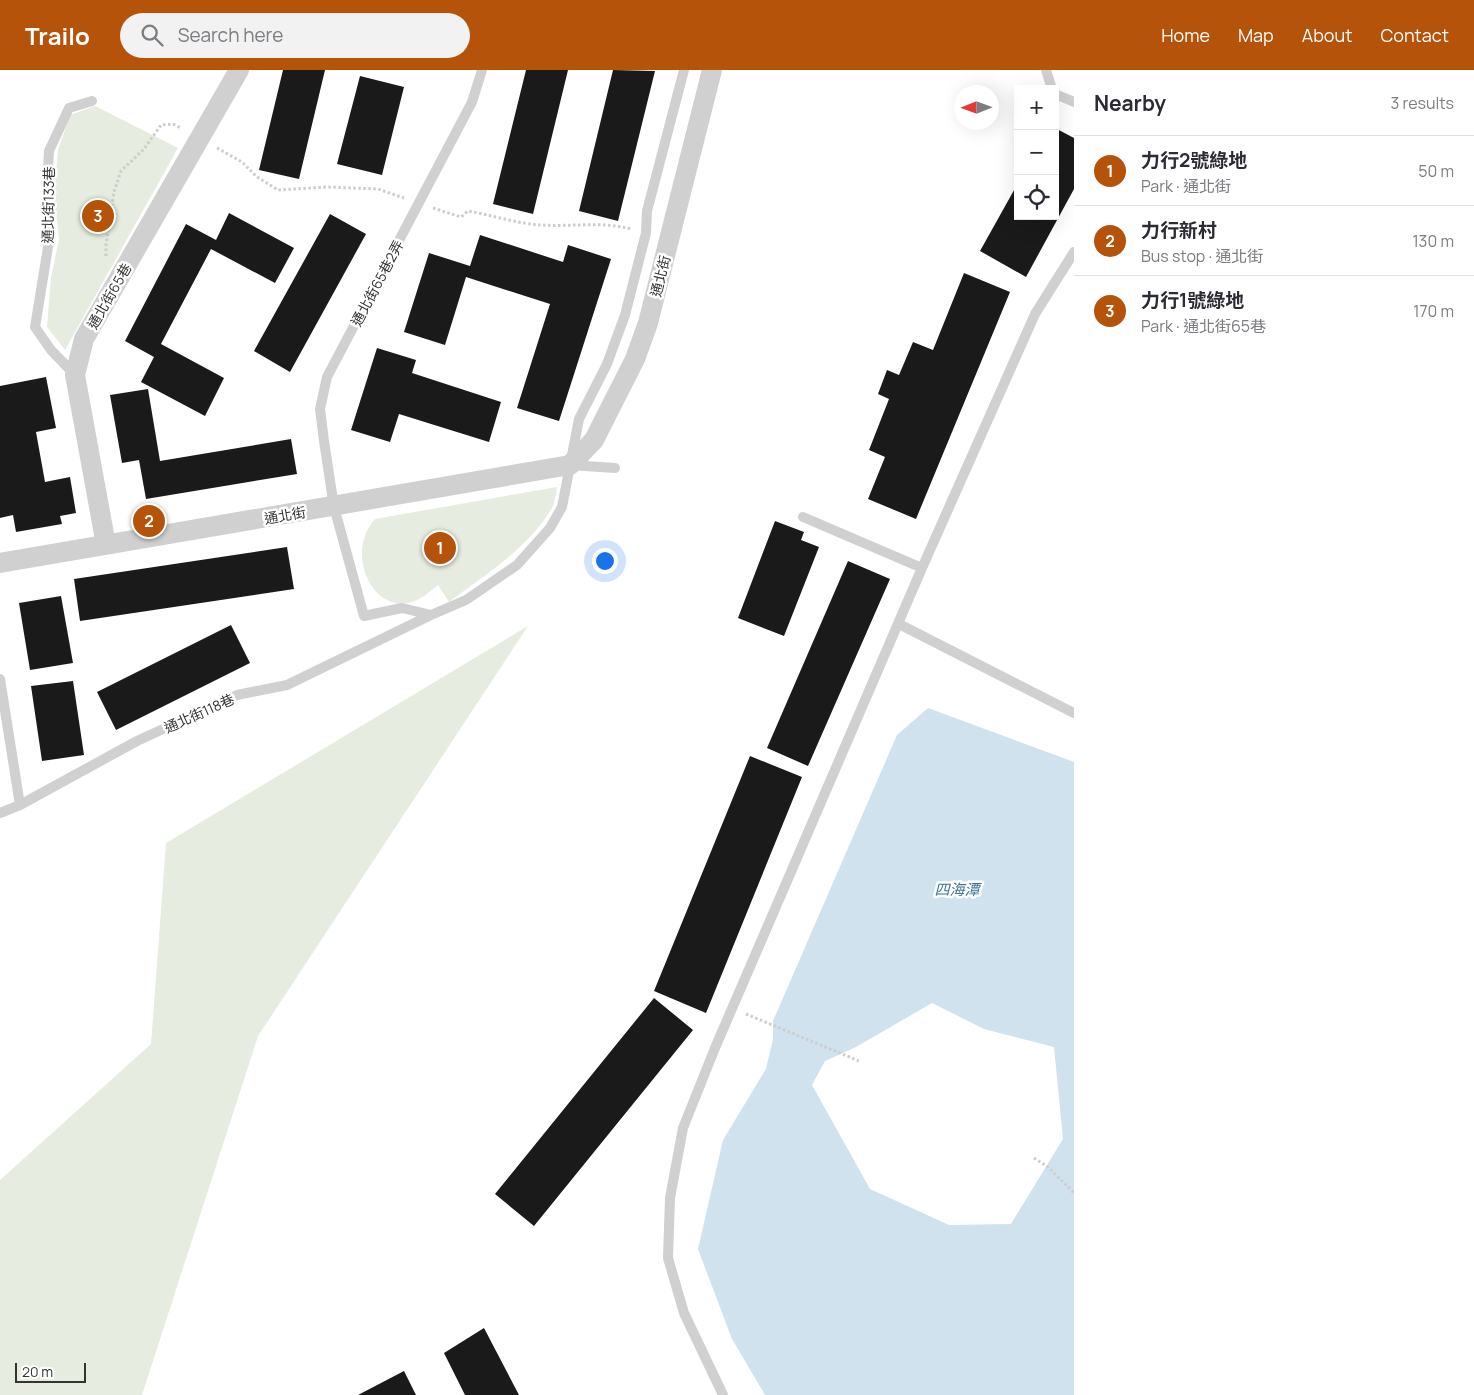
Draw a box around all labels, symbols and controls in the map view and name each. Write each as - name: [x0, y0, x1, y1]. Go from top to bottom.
- search box: [120, 13, 470, 58]
- text: Trailo: [25, 19, 90, 52]
- icon: search: [138, 21, 166, 49]
- text: Search here: [178, 22, 283, 48]
- text: Home: [1161, 23, 1210, 47]
- text: Map: [1238, 23, 1274, 47]
- text: About: [1302, 23, 1352, 47]
- text: Contact: [1380, 23, 1449, 47]
- north arrow: [954, 85, 999, 130]
- map controls: [1014, 85, 1059, 220]
- button: +: [1014, 85, 1059, 130]
- text: Nearby: [1094, 89, 1166, 117]
- text: 3 results: [1391, 92, 1454, 114]
- button: −: [1014, 130, 1059, 175]
- text: 力行2號綠地: [1141, 147, 1247, 173]
- text: 1: [1106, 160, 1114, 182]
- text: 50 m: [1418, 160, 1454, 182]
- street label: 通北街133巷: [38, 166, 58, 244]
- button: locate: [1014, 175, 1059, 220]
- text: Park · 通北街: [1141, 175, 1231, 197]
- pin: 3: [82, 197, 114, 235]
- text: 力行新村: [1141, 217, 1217, 243]
- text: 2: [1105, 230, 1115, 252]
- text: 130 m: [1412, 230, 1454, 252]
- street label: 通北街65巷2弄: [346, 237, 408, 329]
- text: Bus stop · 通北街: [1141, 245, 1263, 267]
- street label: 通北街: [646, 253, 674, 299]
- street label: 通北街65巷: [83, 260, 135, 332]
- text: 力行1號綠地: [1141, 287, 1244, 313]
- text: 3: [1105, 300, 1115, 322]
- text: 170 m: [1413, 300, 1454, 322]
- text: Park · 通北街65巷: [1141, 315, 1266, 337]
- pin: 2: [133, 502, 165, 540]
- street label: 通北街: [263, 502, 307, 528]
- pin: 1: [424, 529, 456, 567]
- your location: [592, 548, 618, 574]
- street label: 通北街118巷: [161, 689, 237, 737]
- water label: 四海潭: [934, 879, 982, 900]
- scale bar: [15, 1360, 86, 1383]
- text: 20 m: [22, 1362, 53, 1381]

